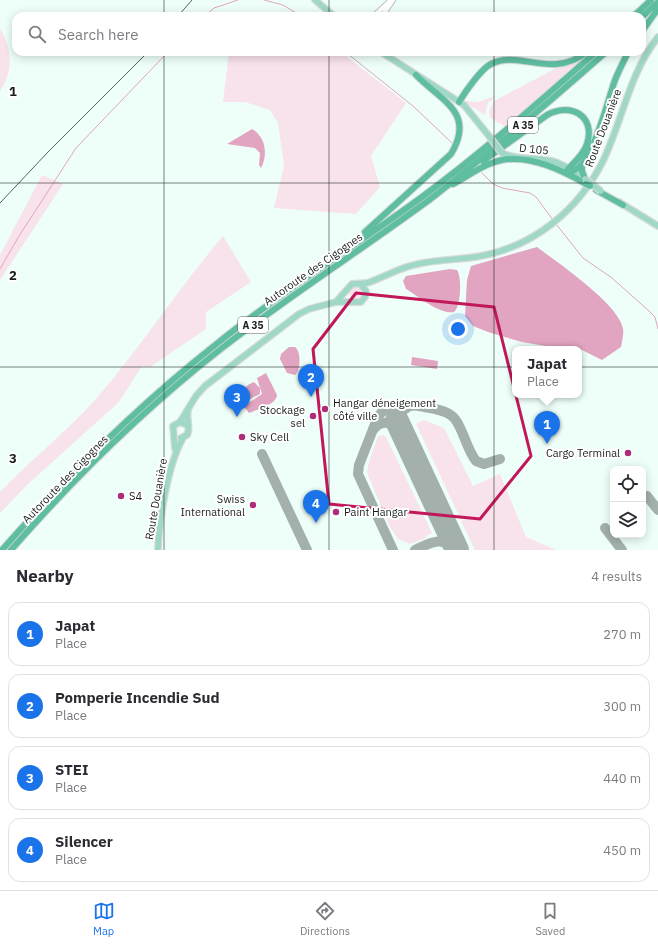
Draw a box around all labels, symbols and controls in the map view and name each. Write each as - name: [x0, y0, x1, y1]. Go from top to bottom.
- search box: [12, 12, 646, 56]
- icon: search: [26, 23, 48, 45]
- text: Search here: [58, 25, 138, 44]
- text: 1: [9, 83, 17, 100]
- street label: Route Douanière: [582, 87, 624, 169]
- road number: A 35: [508, 117, 538, 133]
- street label: D 105: [518, 140, 550, 158]
- street label: Autoroute des Cigognes: [261, 230, 365, 308]
- text: 2: [9, 267, 17, 284]
- road number: A 35: [238, 317, 268, 333]
- your location: [448, 319, 468, 339]
- popup: [512, 346, 582, 398]
- text: Japat: [527, 354, 567, 373]
- pin: 2: [298, 364, 324, 397]
- text: Place: [527, 373, 559, 390]
- pin: 3: [224, 384, 250, 417]
- place label: Hangar déneigement côté ville: [333, 396, 436, 423]
- place label: Stockage sel: [260, 403, 305, 430]
- marker: Hangar déneigement côté ville: [320, 404, 330, 414]
- marker: Stockage sel: [308, 411, 318, 421]
- pin: 1: [534, 411, 560, 444]
- place label: Sky Cell: [250, 430, 289, 444]
- street label: Autoroute des Cigognes: [19, 432, 111, 526]
- marker: Sky Cell: [237, 432, 247, 442]
- place label: Cargo Terminal: [546, 446, 620, 460]
- marker: Cargo Terminal: [623, 448, 633, 458]
- text: 3: [9, 450, 17, 467]
- street label: Route Douanière: [142, 457, 170, 541]
- map controls: [610, 466, 646, 538]
- button: locate: [610, 466, 646, 502]
- place label: S4: [129, 489, 142, 503]
- pin: 4: [303, 490, 329, 523]
- marker: S4: [116, 491, 126, 501]
- place label: Swiss International: [180, 492, 245, 519]
- marker: Swiss International: [248, 500, 258, 510]
- button: layers: [610, 502, 646, 538]
- place label: Paint Hangar: [344, 505, 407, 519]
- marker: Paint Hangar: [331, 507, 341, 517]
- text: Nearby: [16, 565, 74, 587]
- text: 4 results: [591, 568, 642, 585]
- text: Japat: [55, 616, 95, 635]
- text: 1: [26, 626, 34, 643]
- text: 270 m: [603, 626, 641, 643]
- text: Place: [55, 635, 87, 652]
- text: Pomperie Incendie Sud: [55, 688, 220, 707]
- text: 2: [26, 698, 34, 715]
- text: 300 m: [603, 698, 641, 715]
- text: Place: [55, 707, 87, 724]
- text: STEI: [55, 760, 88, 779]
- text: 3: [26, 770, 34, 787]
- text: 440 m: [603, 770, 641, 787]
- text: Place: [55, 779, 87, 796]
- text: Silencer: [55, 832, 113, 851]
- text: 4: [26, 842, 34, 859]
- text: 450 m: [603, 842, 641, 859]
- text: Place: [55, 851, 87, 868]
- tab: Map: [93, 900, 115, 938]
- tab: Directions: [300, 900, 350, 938]
- tab: Saved: [535, 900, 565, 938]

